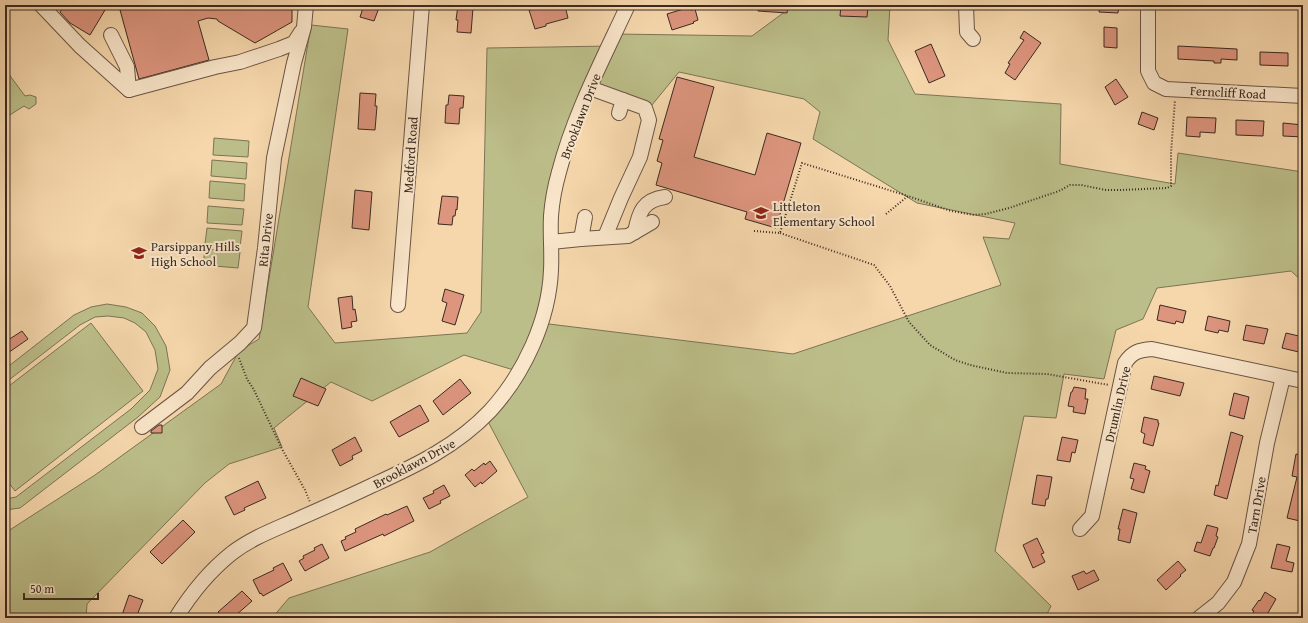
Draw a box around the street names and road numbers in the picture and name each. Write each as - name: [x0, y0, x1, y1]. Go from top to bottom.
- street label: Brooklawn Drive: [555, 71, 606, 162]
- street label: Ferncliff Road: [1190, 81, 1266, 104]
- street label: Medford Road: [398, 116, 423, 194]
- street label: Rita Drive: [253, 212, 278, 268]
- street label: Drumlin Drive: [1100, 364, 1135, 444]
- street label: Brooklawn Drive: [370, 434, 459, 493]
- street label: Tarn Drive: [1242, 475, 1271, 535]

